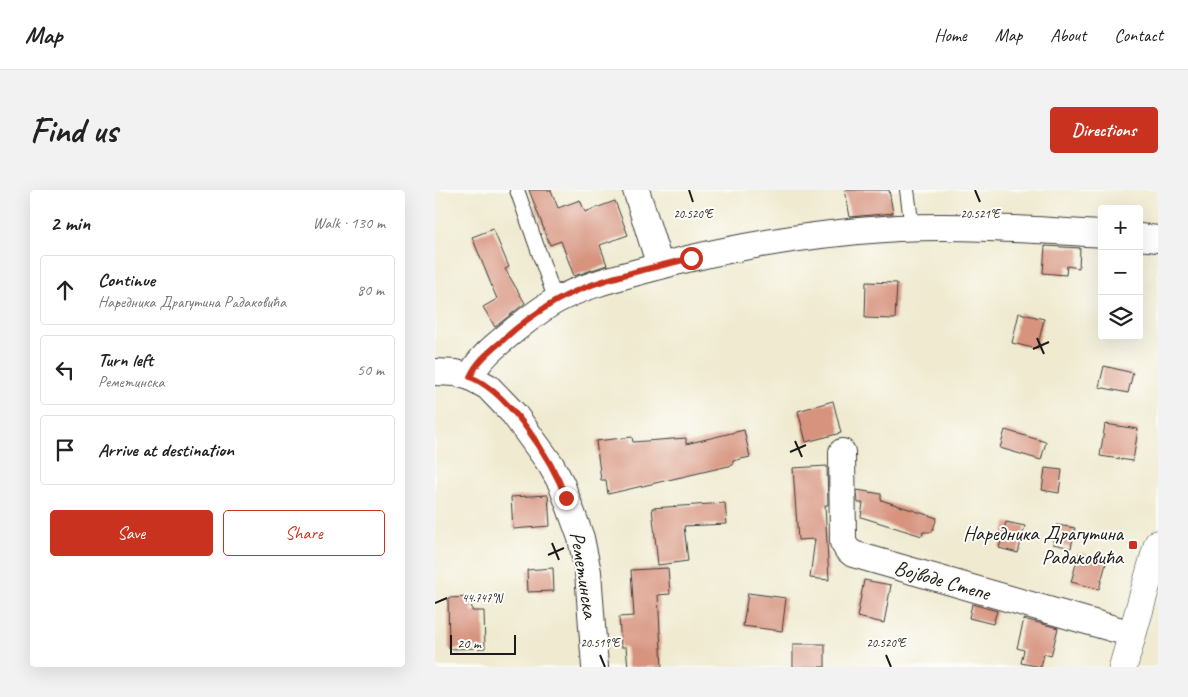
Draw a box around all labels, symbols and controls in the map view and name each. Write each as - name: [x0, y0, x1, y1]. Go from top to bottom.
- text: Map: [25, 20, 62, 50]
- text: Home: [934, 24, 967, 46]
- text: Map: [995, 24, 1022, 46]
- text: About: [1050, 24, 1086, 46]
- text: Contact: [1114, 24, 1163, 46]
- button: Directions: [1050, 107, 1158, 153]
- text: Find us: [30, 108, 117, 153]
- map controls: [1098, 205, 1143, 340]
- button: +: [1098, 205, 1143, 250]
- text: 20.520°E: [673, 206, 714, 222]
- text: 20.521°E: [960, 206, 1001, 222]
- text: 2 min: [50, 210, 90, 236]
- text: Walk · 130 m: [313, 213, 385, 233]
- route start: [680, 247, 703, 270]
- button: −: [1098, 250, 1143, 295]
- text: Continue: [98, 268, 155, 292]
- icon: ahead: [51, 276, 79, 304]
- text: 80 m: [357, 280, 384, 300]
- text: Наредника Драгутина Радаковића: [98, 292, 286, 312]
- button: layers: [1098, 295, 1143, 340]
- text: Turn left: [98, 348, 153, 372]
- icon: left: [51, 356, 79, 384]
- text: 50 m: [357, 360, 384, 380]
- text: Реметинска: [98, 372, 164, 392]
- icon: arrive: [51, 436, 79, 464]
- text: Arrive at destination: [98, 438, 234, 462]
- route end: [555, 487, 578, 510]
- button: Save: [50, 510, 213, 556]
- button: Share: [223, 510, 385, 556]
- place label: Наредника Драгутина Радаковића: [963, 520, 1125, 570]
- street label: Реметинска: [564, 530, 604, 622]
- marker: Наредника Драгутина Радаковића: [1127, 539, 1139, 551]
- street label: Војводе Степе: [891, 554, 995, 607]
- text: 44.747°N: [462, 590, 504, 606]
- scale bar: [450, 632, 516, 655]
- text: 20 m: [457, 635, 481, 652]
- text: 20.519°E: [580, 635, 621, 651]
- text: 20.520°E: [866, 635, 907, 651]

